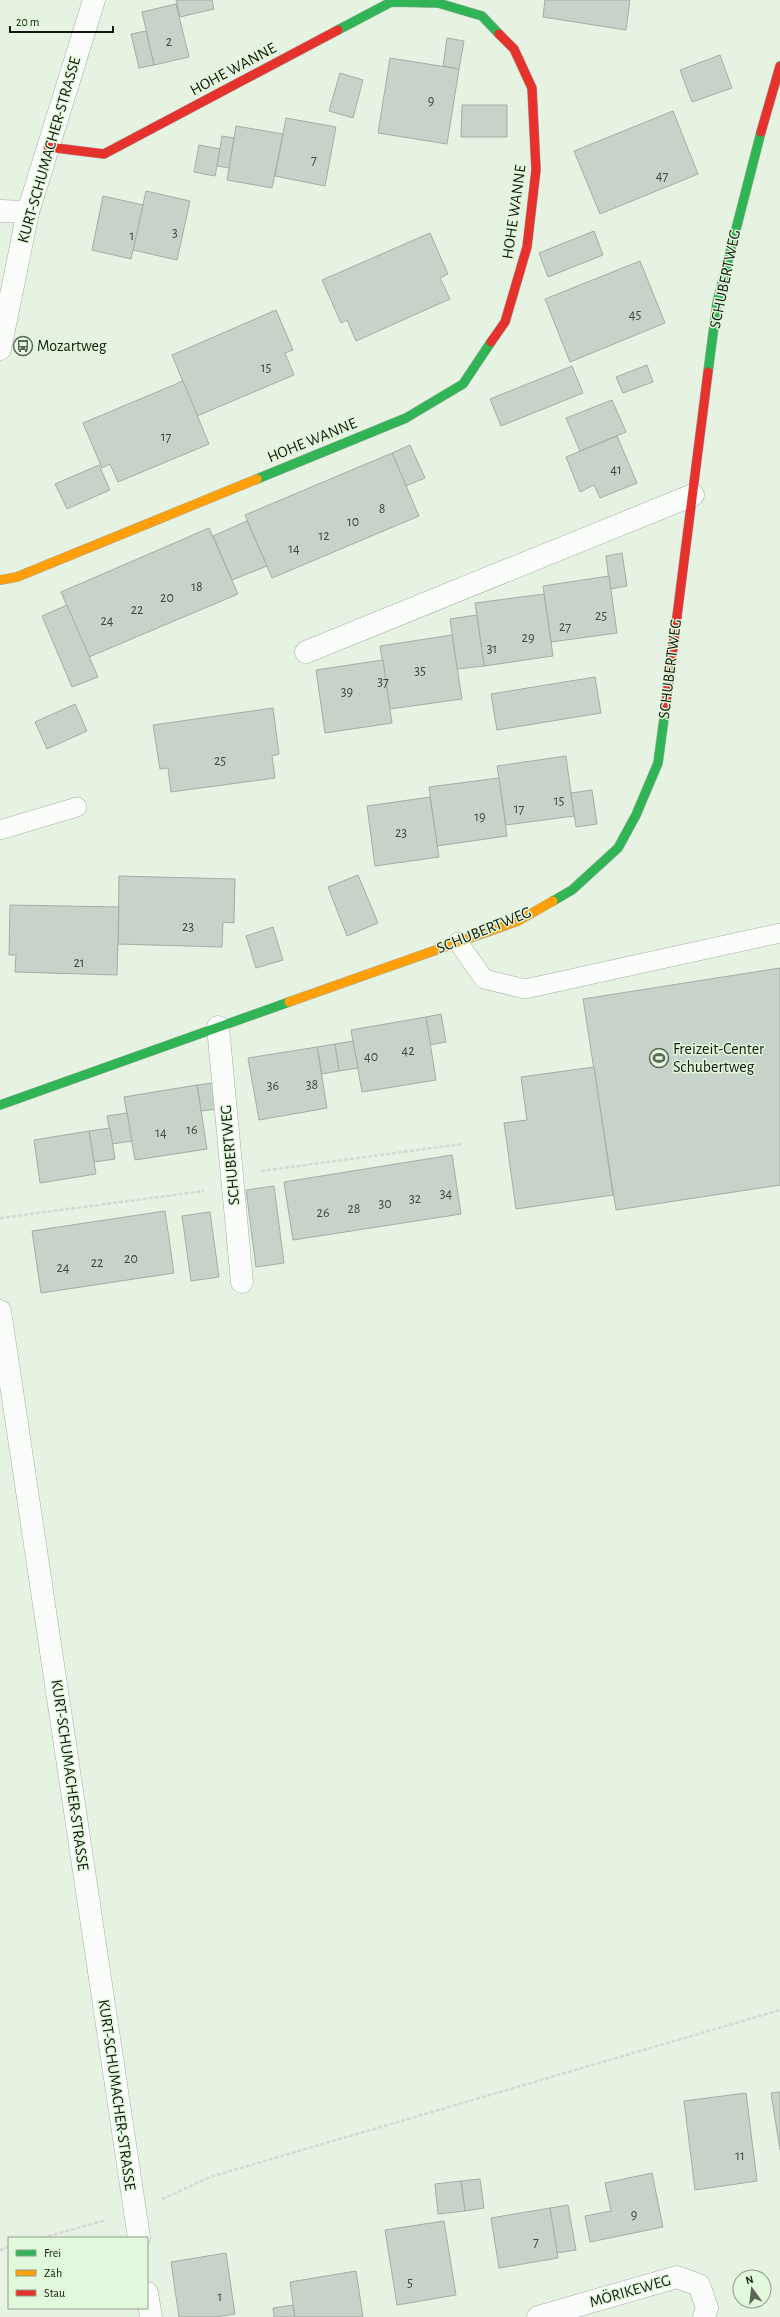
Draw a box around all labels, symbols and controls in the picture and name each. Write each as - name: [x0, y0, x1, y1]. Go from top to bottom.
- scale bar: [10, 8, 113, 34]
- text: 20 m: [16, 16, 39, 28]
- house number: 2: [166, 35, 172, 49]
- street label: HOHE WANNE: [187, 40, 279, 98]
- street label: KURT-SCHUMACHER-STRASSE: [15, 55, 83, 245]
- house number: 9: [428, 94, 434, 108]
- house number: 7: [311, 153, 317, 167]
- street label: HOHE WANNE: [499, 164, 529, 260]
- house number: 47: [656, 169, 668, 183]
- house number: 3: [172, 226, 178, 240]
- street label: SCHUBERTWEG: [707, 228, 743, 330]
- house number: 1: [130, 229, 134, 243]
- house number: 45: [629, 308, 641, 322]
- bus stop icon: Mozartweg: [12, 335, 34, 357]
- place label: Mozartweg: [37, 338, 107, 354]
- house number: 15: [261, 361, 271, 375]
- street label: HOHE WANNE: [265, 415, 359, 465]
- house number: 17: [161, 430, 171, 444]
- house number: 41: [610, 463, 622, 477]
- house number: 8: [379, 502, 385, 516]
- house number: 10: [347, 515, 359, 529]
- house number: 12: [318, 529, 330, 543]
- house number: 14: [288, 542, 300, 556]
- house number: 18: [191, 580, 203, 594]
- house number: 20: [160, 591, 174, 605]
- house number: 22: [131, 603, 143, 617]
- house number: 25: [595, 609, 607, 623]
- house number: 24: [100, 614, 114, 628]
- street label: SCHUBERTWEG: [656, 618, 684, 720]
- house number: 27: [559, 620, 571, 634]
- house number: 29: [522, 631, 534, 645]
- house number: 31: [487, 642, 497, 656]
- house number: 35: [414, 664, 426, 678]
- house number: 37: [377, 675, 389, 689]
- house number: 39: [341, 685, 353, 699]
- house number: 25: [214, 754, 226, 768]
- house number: 15: [554, 794, 564, 808]
- house number: 17: [514, 802, 524, 816]
- house number: 19: [474, 810, 486, 824]
- house number: 23: [395, 826, 407, 840]
- street label: SCHUBERTWEG: [434, 904, 534, 956]
- house number: 23: [182, 920, 194, 934]
- house number: 21: [73, 956, 85, 970]
- place label: Freizeit-Center Schubertweg: [673, 1041, 765, 1075]
- house number: 42: [401, 1044, 415, 1058]
- sports icon: Freizeit-Center Schubertweg: [648, 1047, 670, 1069]
- house number: 40: [364, 1050, 378, 1064]
- house number: 38: [306, 1078, 318, 1092]
- house number: 36: [267, 1079, 279, 1093]
- street label: SCHUBERTWEG: [218, 1104, 242, 1206]
- house number: 16: [186, 1123, 198, 1137]
- house number: 14: [155, 1126, 167, 1140]
- house number: 34: [440, 1187, 453, 1201]
- house number: 32: [409, 1192, 421, 1206]
- house number: 30: [378, 1197, 392, 1211]
- house number: 28: [347, 1202, 361, 1216]
- house number: 26: [317, 1206, 329, 1220]
- house number: 20: [124, 1252, 138, 1266]
- house number: 22: [91, 1256, 103, 1270]
- house number: 24: [56, 1261, 70, 1275]
- street label: KURT-SCHUMACHER-STRASSE: [49, 1678, 91, 1872]
- street label: KURT-SCHUMACHER-STRASSE: [96, 1998, 138, 2192]
- house number: 11: [735, 2149, 745, 2163]
- house number: 9: [631, 2208, 637, 2222]
- house number: 7: [533, 2235, 539, 2249]
- legend: [8, 2237, 148, 2309]
- text: Frei: [44, 2247, 61, 2259]
- text: Zäh: [44, 2267, 62, 2279]
- north arrow: [732, 2269, 772, 2309]
- street label: MÖRIKEWEG: [587, 2270, 672, 2310]
- text: N: [744, 2274, 755, 2286]
- house number: 5: [407, 2276, 413, 2290]
- text: Stau: [44, 2287, 65, 2299]
- house number: 1: [218, 2290, 222, 2304]

